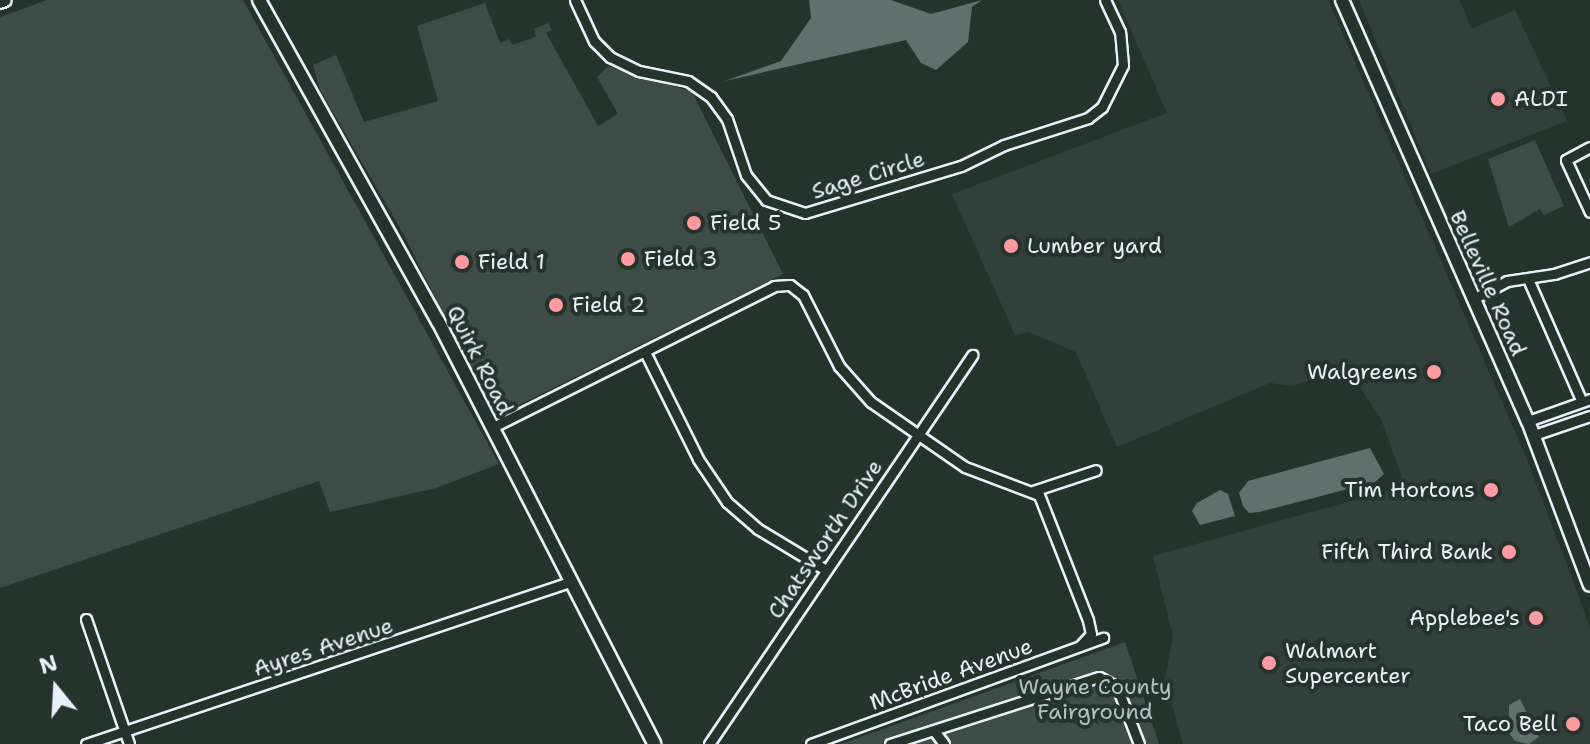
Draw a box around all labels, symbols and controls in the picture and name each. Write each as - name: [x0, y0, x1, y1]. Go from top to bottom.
- place label: ALDI: [1514, 86, 1568, 112]
- marker: ALDI: [1489, 90, 1507, 108]
- street label: Sage Circle: [808, 145, 928, 205]
- street label: Belleville Road: [1444, 206, 1532, 360]
- place label: Field 5: [710, 210, 781, 236]
- marker: Field 5: [685, 214, 703, 232]
- place label: Lumber yard: [1027, 233, 1162, 259]
- marker: Lumber yard: [1002, 237, 1020, 255]
- place label: Field 3: [644, 246, 717, 272]
- place label: Field 1: [478, 249, 545, 275]
- marker: Field 3: [619, 250, 637, 268]
- marker: Field 1: [453, 253, 471, 271]
- place label: Field 2: [572, 292, 645, 318]
- marker: Field 2: [547, 296, 565, 314]
- street label: Quirk Road: [441, 301, 519, 419]
- place label: Walgreens: [1307, 359, 1418, 385]
- marker: Walgreens: [1425, 363, 1443, 381]
- street label: Chatsworth Drive: [762, 454, 888, 624]
- place label: Tim Hortons: [1344, 477, 1475, 503]
- marker: Tim Hortons: [1482, 481, 1500, 499]
- place label: Fifth Third Bank: [1321, 539, 1493, 565]
- marker: Fifth Third Bank: [1500, 543, 1518, 561]
- place label: Applebee's: [1409, 605, 1520, 631]
- marker: Applebee's: [1527, 609, 1545, 627]
- street label: Ayres Avenue: [250, 612, 396, 682]
- street label: McBride Avenue: [866, 632, 1036, 716]
- place label: Walmart Supercenter: [1285, 637, 1411, 688]
- north arrow: [16, 648, 96, 728]
- text: N: [36, 648, 61, 681]
- marker: Walmart Supercenter: [1260, 654, 1278, 672]
- park label: Wayne County Fairground: [1018, 673, 1172, 724]
- place label: Taco Bell: [1463, 711, 1557, 737]
- marker: Taco Bell: [1564, 715, 1582, 733]

